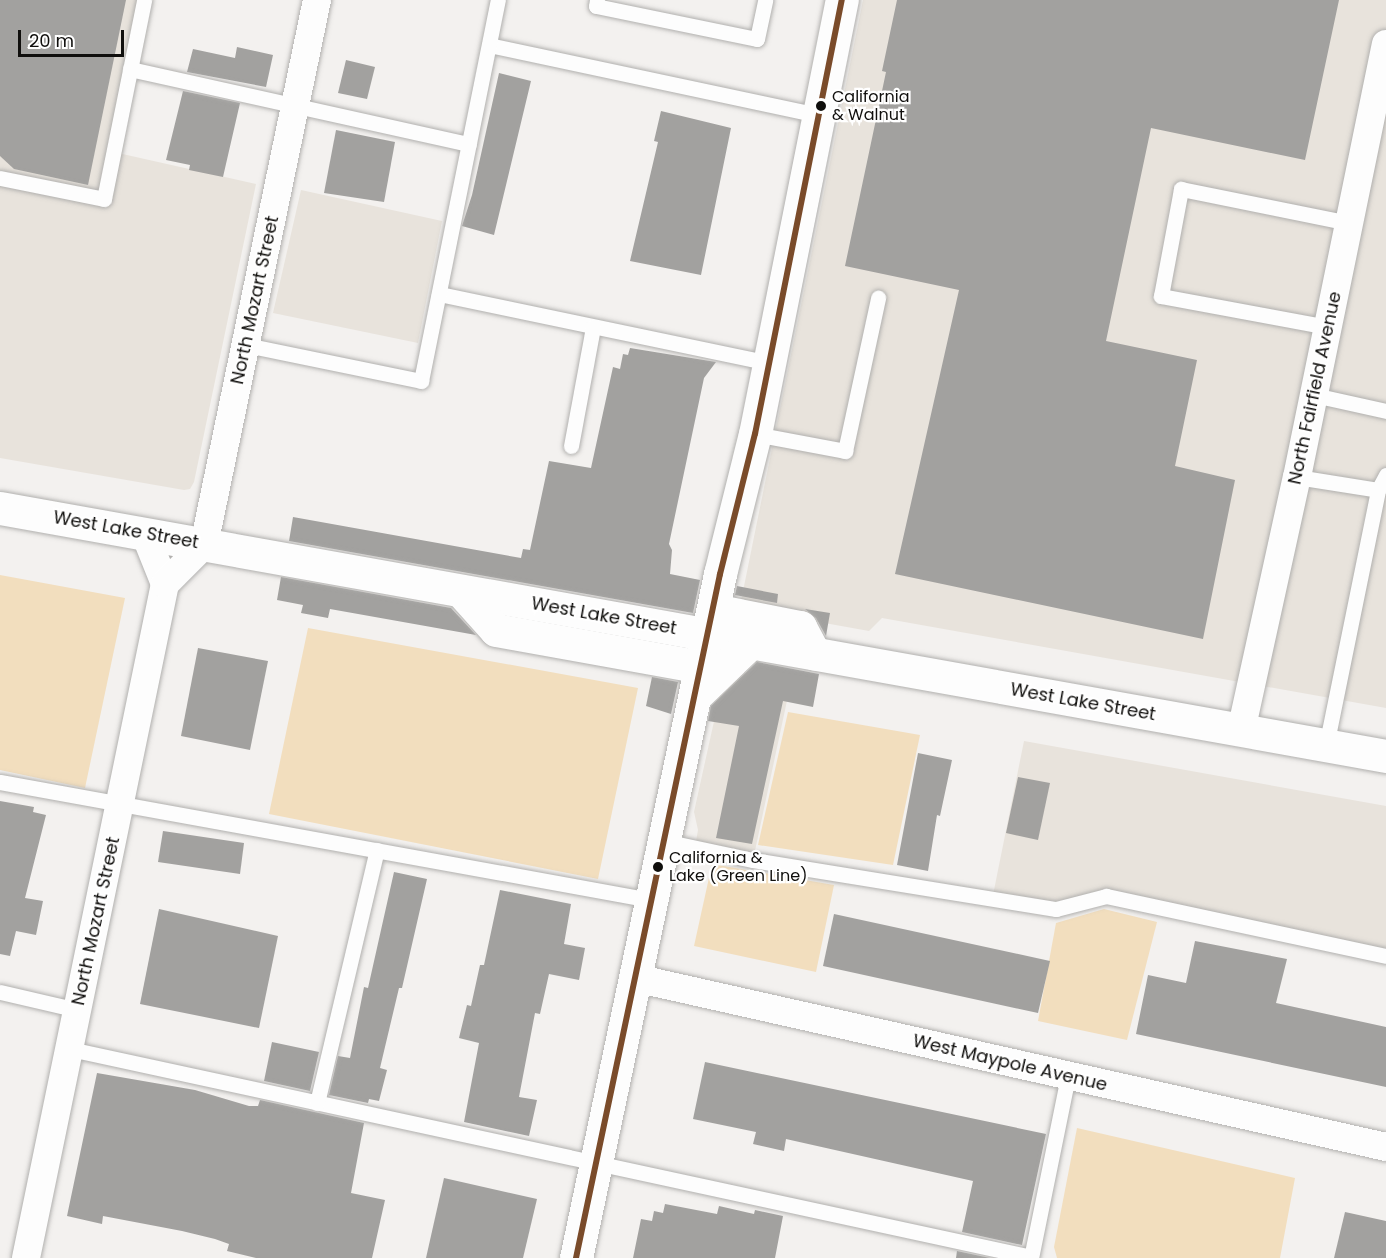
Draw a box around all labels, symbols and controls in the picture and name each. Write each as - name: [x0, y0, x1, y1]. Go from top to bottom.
- scale bar: [21, 18, 128, 56]
- text: 20 m: [29, 28, 74, 53]
- place label: California & Walnut: [832, 87, 910, 125]
- marker: California & Walnut: [815, 100, 827, 112]
- street label: North Mozart Street: [227, 214, 283, 386]
- street label: North Fairfield Avenue: [1284, 290, 1346, 486]
- street label: West Lake Street: [52, 507, 200, 553]
- street label: West Lake Street: [530, 593, 678, 639]
- street label: West Lake Street: [1009, 679, 1157, 725]
- street label: North Mozart Street: [68, 835, 124, 1007]
- place label: California & Lake (Green Line): [669, 848, 807, 886]
- marker: California & Lake (Green Line): [652, 861, 664, 873]
- street label: West Maypole Avenue: [911, 1030, 1109, 1096]

